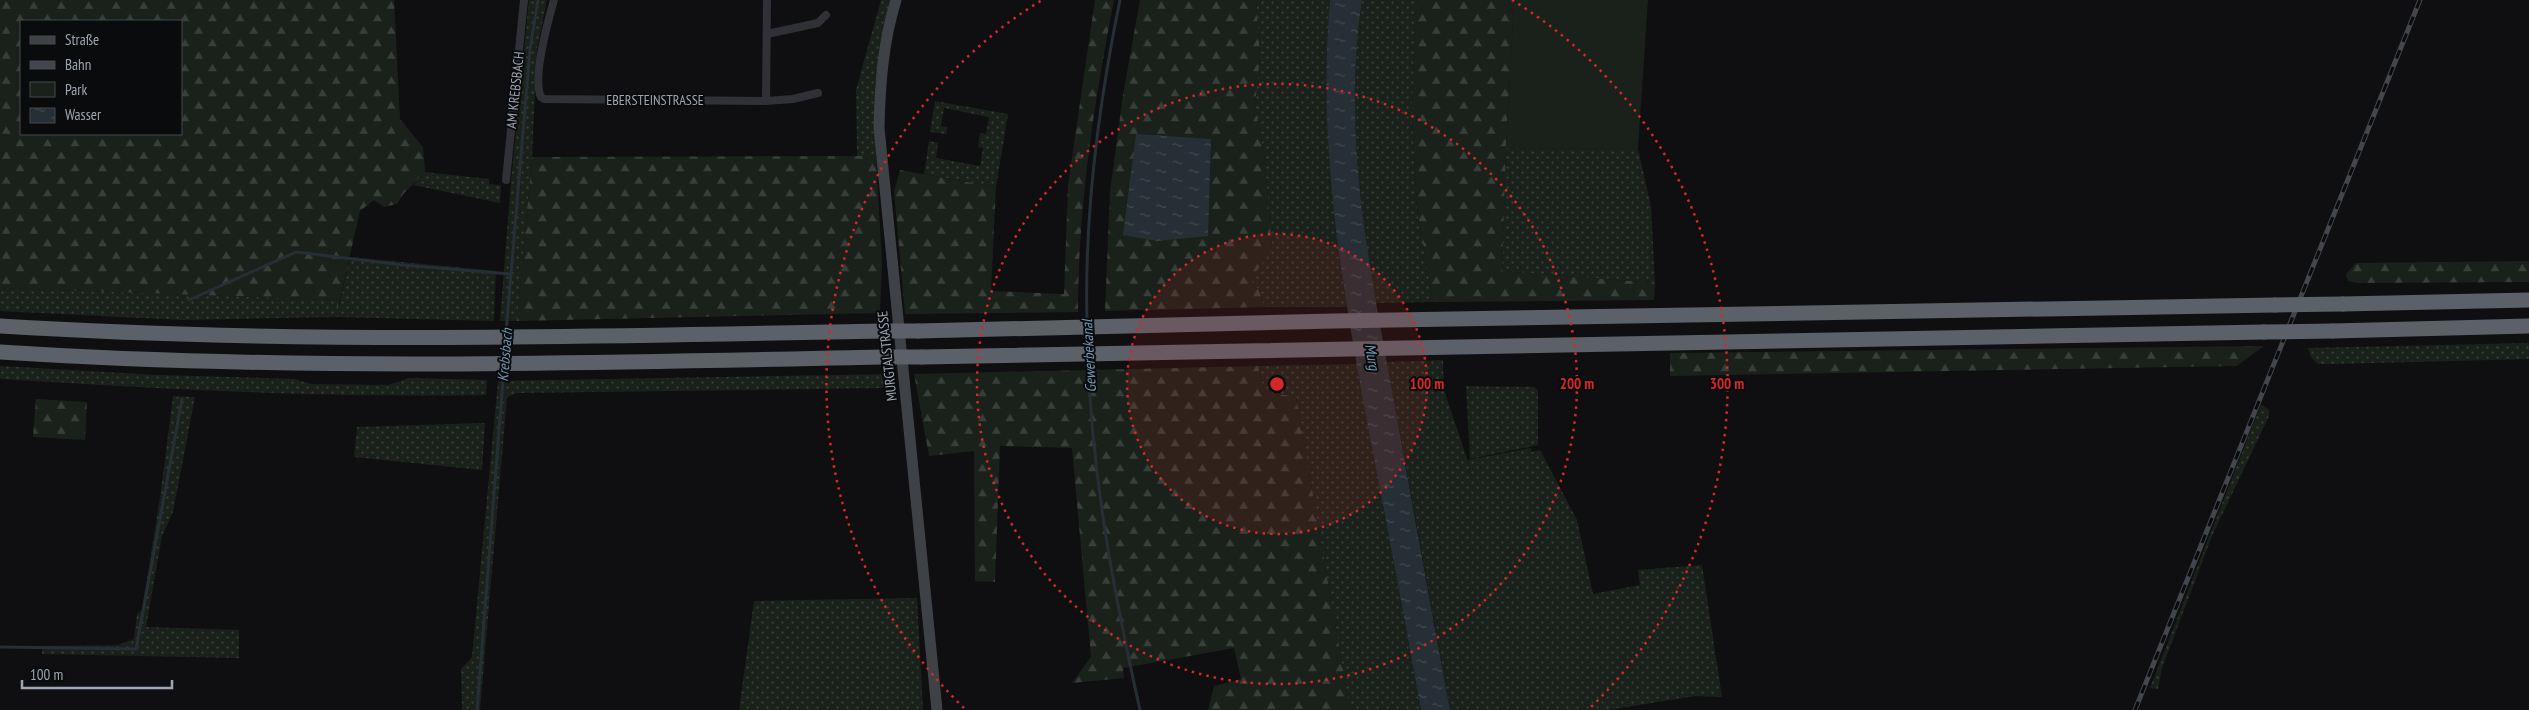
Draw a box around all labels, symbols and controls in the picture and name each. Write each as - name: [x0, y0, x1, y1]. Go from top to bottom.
- legend: [20, 20, 182, 135]
- text: Straße: [65, 30, 99, 49]
- street label: AM KREBSBACH: [502, 50, 528, 130]
- text: Bahn: [65, 55, 91, 74]
- text: Park: [65, 80, 87, 99]
- street label: EBERSTEINSTRASSE: [606, 91, 704, 109]
- text: Wasser: [65, 105, 102, 124]
- street label: MURGTALSTRASSE: [873, 310, 901, 402]
- water label: Gewerbekanal: [1077, 318, 1100, 393]
- water label: Krebsbach: [493, 326, 516, 382]
- water label: Murg: [1361, 342, 1384, 373]
- text: 100 m: [1410, 374, 1444, 393]
- text: 200 m: [1560, 374, 1594, 393]
- text: 300 m: [1710, 374, 1744, 393]
- centre of rings: [1268, 375, 1286, 393]
- scale bar: [22, 658, 172, 690]
- text: 100 m: [30, 665, 63, 684]

